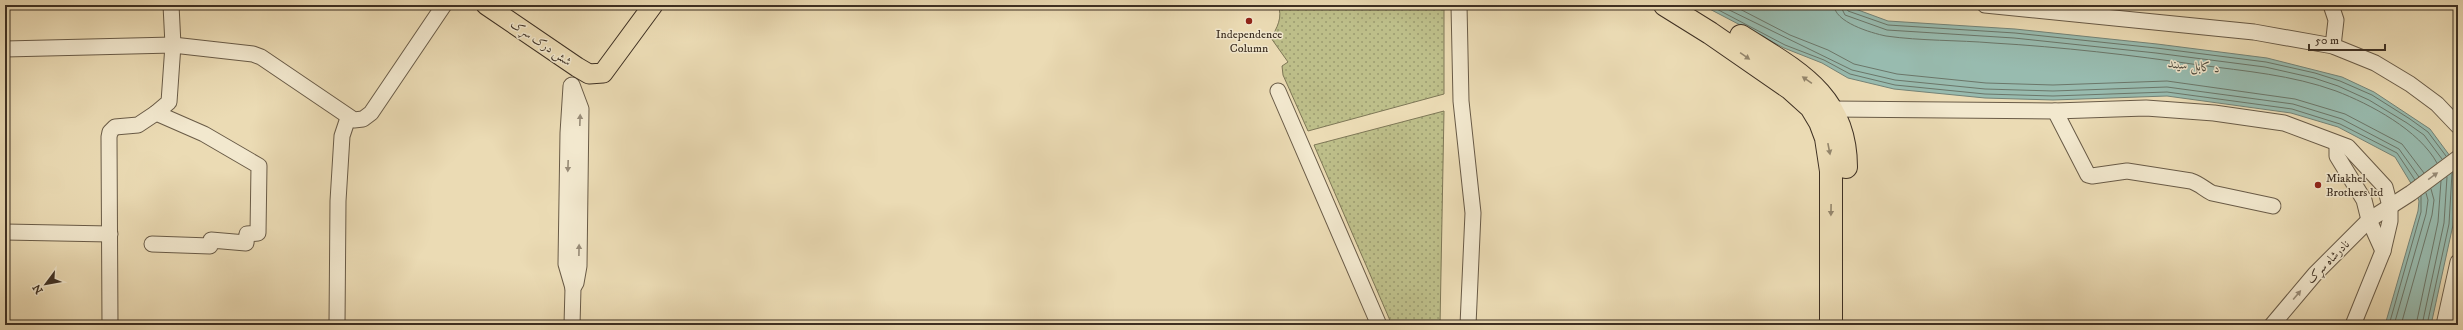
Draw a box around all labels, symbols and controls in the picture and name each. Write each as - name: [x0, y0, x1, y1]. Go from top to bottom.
- street label: شش درک سړک: [506, 16, 575, 71]
- marker: Independence Column: [1244, 16, 1254, 26]
- scale bar: [2309, 26, 2385, 52]
- place label: Independence Column: [1216, 27, 1282, 56]
- text: 50 m: [2315, 33, 2339, 48]
- one-way arrow: [1739, 52, 1750, 60]
- water label: د کابل سيند: [2167, 55, 2221, 78]
- one-way arrow: [1801, 76, 1812, 84]
- one-way arrow: [577, 114, 584, 126]
- one-way arrow: [1826, 143, 1832, 155]
- one-way arrow: [565, 160, 571, 173]
- place label: Miakhel Brothers ltd: [2326, 171, 2383, 200]
- one-way arrow: [2428, 172, 2439, 181]
- marker: Miakhel Brothers ltd: [2313, 180, 2323, 190]
- one-way arrow: [1828, 204, 1834, 217]
- street label: نادرشاه سړک: [2303, 237, 2354, 288]
- one-way arrow: [576, 243, 582, 256]
- north arrow: [26, 264, 66, 304]
- text: N: [30, 281, 47, 296]
- one-way arrow: [2292, 290, 2301, 300]

